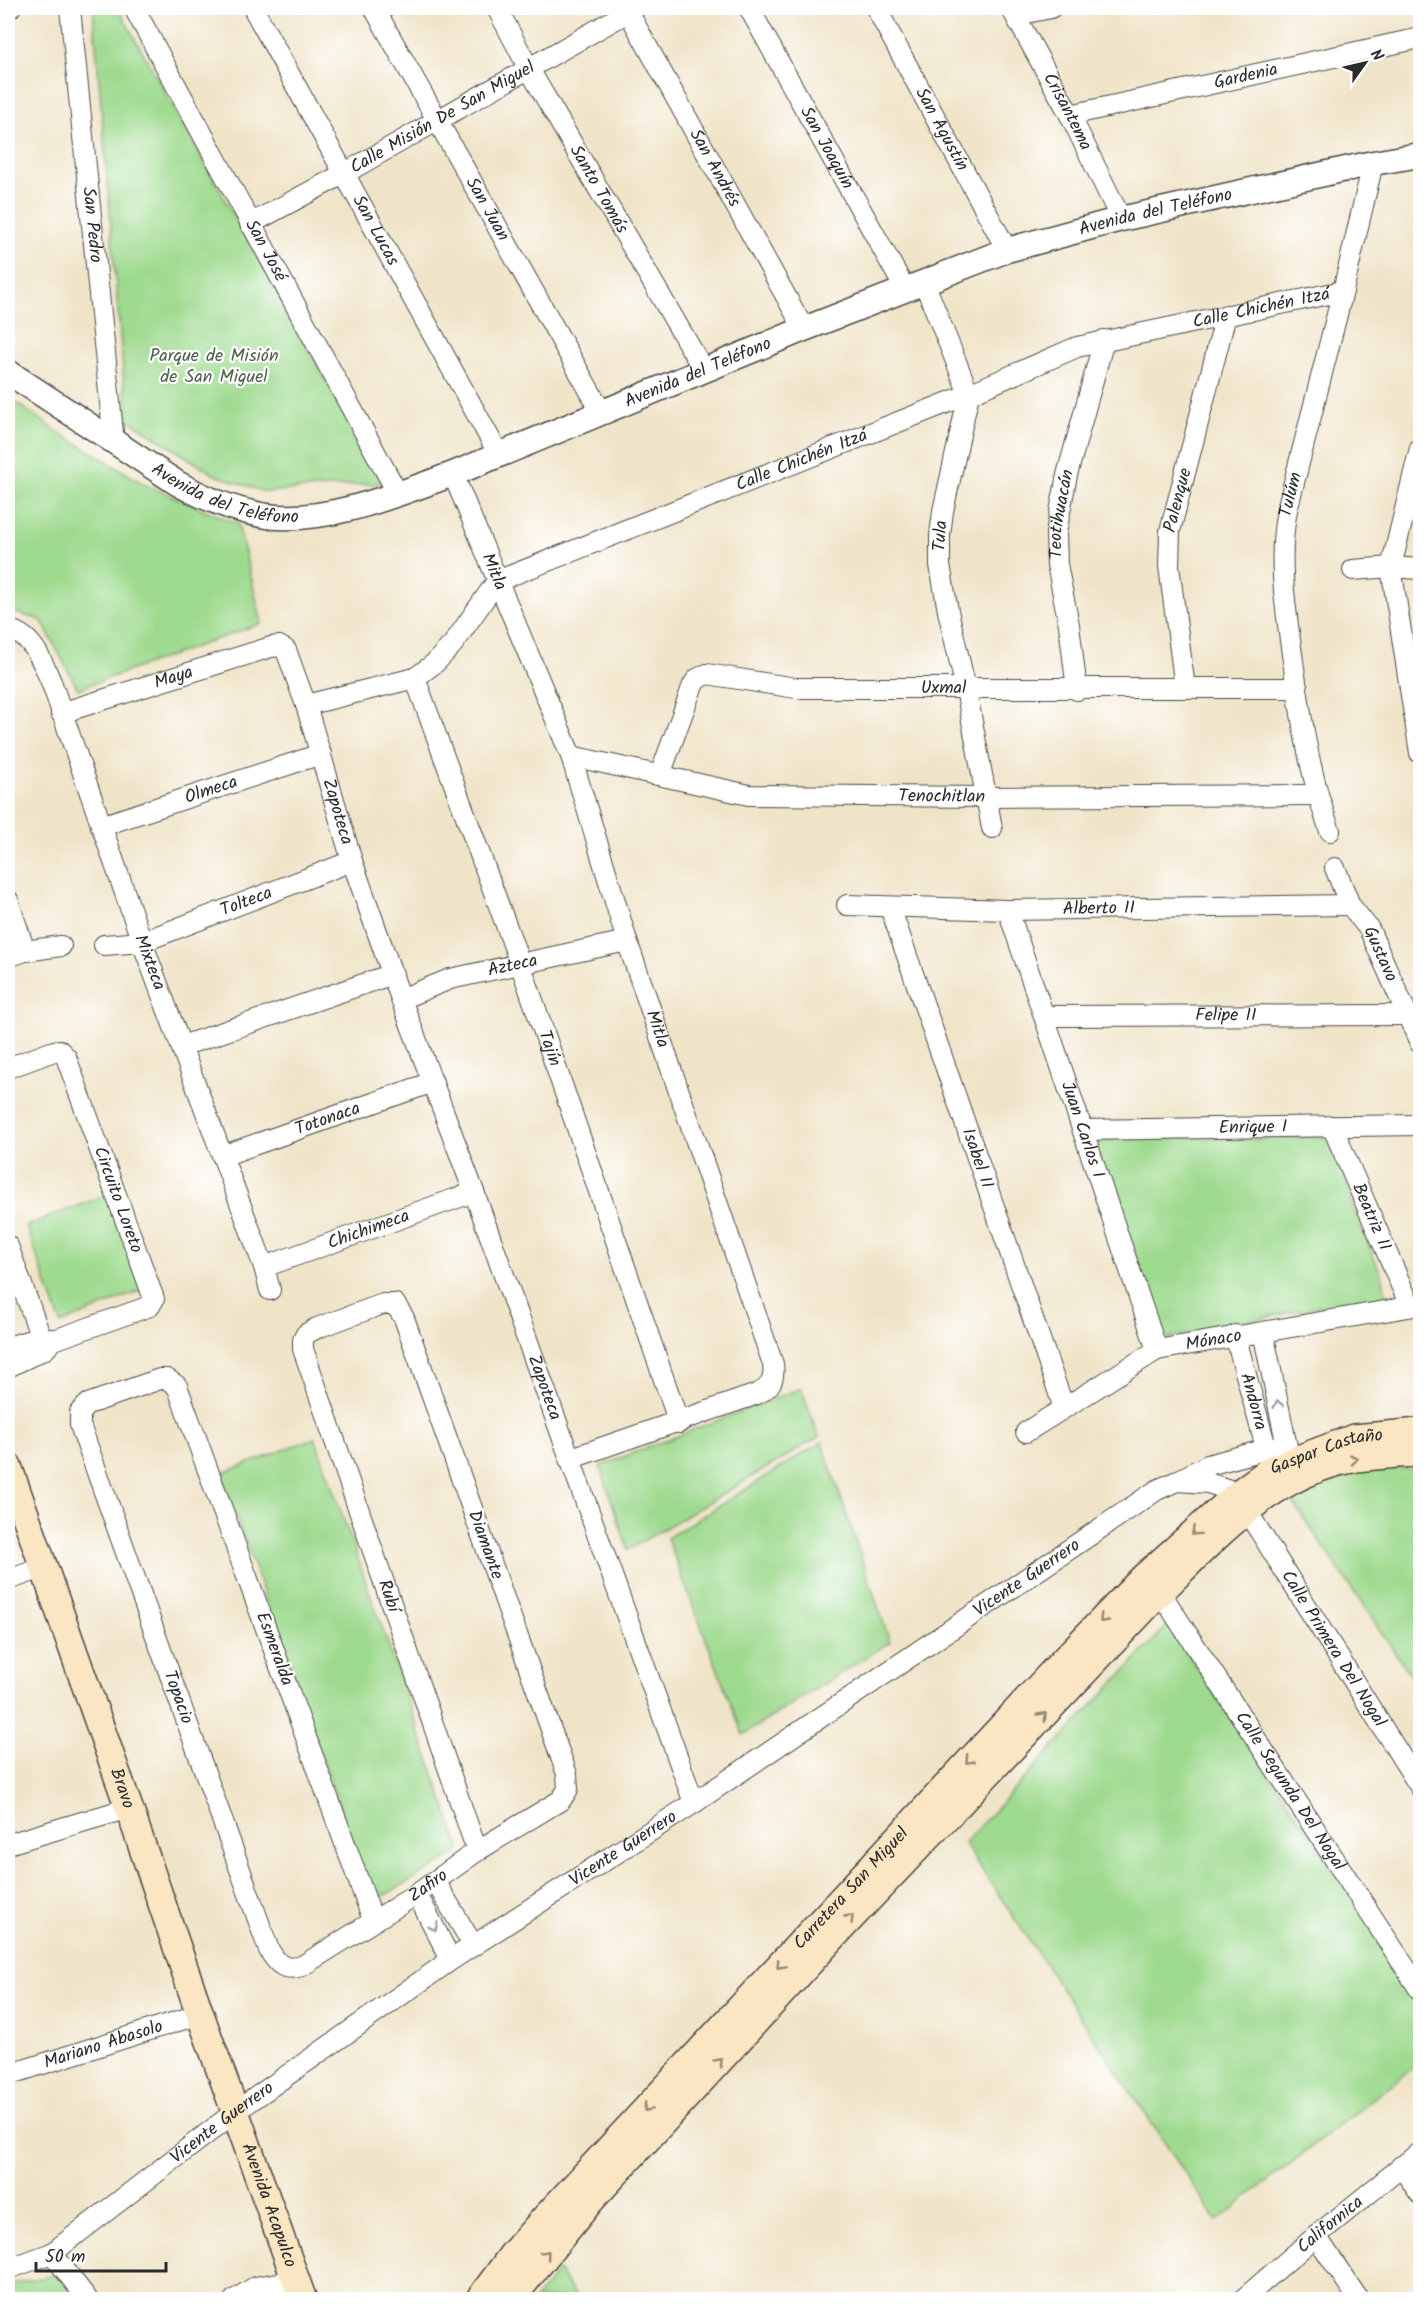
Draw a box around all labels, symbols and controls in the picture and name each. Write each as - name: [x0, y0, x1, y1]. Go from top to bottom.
- north arrow: [1335, 33, 1395, 93]
- text: N: [1363, 44, 1389, 67]
- street label: Calle Misión De San Miguel: [345, 53, 541, 182]
- street label: Gardenia: [1211, 55, 1281, 97]
- street label: Crisantema: [1035, 67, 1100, 156]
- street label: San Agustín: [907, 82, 976, 177]
- street label: San Joaquín: [792, 101, 861, 195]
- street label: San Andrés: [681, 123, 748, 213]
- street label: Santo Tomás: [562, 140, 636, 239]
- street label: San Juan: [458, 172, 517, 247]
- street label: Avenida del Teléfono: [1076, 180, 1235, 244]
- street label: San Pedro: [74, 186, 110, 264]
- street label: San Lucas: [344, 190, 407, 272]
- street label: San José: [237, 214, 295, 288]
- street label: Calle Chichén Itzá: [1190, 279, 1334, 337]
- street label: Avenida del Teléfono: [620, 329, 776, 416]
- park label: Parque de Misión de San Miguel: [149, 342, 279, 392]
- street label: Calle Chichén Itzá: [731, 421, 873, 499]
- street label: Avenida del Teléfono: [145, 455, 299, 532]
- street label: Palenque: [1156, 465, 1200, 536]
- street label: Teotihuacán: [1042, 466, 1082, 559]
- street label: Tulúm: [1271, 469, 1311, 520]
- street label: Tula: [925, 519, 957, 553]
- street label: Mitla: [473, 549, 515, 595]
- street label: Maya: [150, 658, 197, 697]
- street label: Uxmal: [921, 674, 967, 703]
- street label: Olmeca: [181, 768, 242, 812]
- street label: Zapoteca: [314, 775, 361, 848]
- street label: Tenochitlan: [898, 782, 985, 811]
- street label: Tolteca: [216, 879, 277, 925]
- street label: Alberto II: [1062, 894, 1135, 924]
- street label: Gustavo: [1355, 921, 1405, 987]
- street label: Mixteca: [126, 930, 173, 995]
- street label: Azteca: [485, 946, 540, 985]
- street label: Felipe II: [1195, 1001, 1257, 1030]
- street label: Mitla: [637, 1006, 677, 1052]
- street label: Tajín: [530, 1026, 569, 1070]
- street label: Juan Carlos I: [1053, 1077, 1112, 1182]
- street label: Totonaca: [291, 1094, 364, 1144]
- street label: Enrique I: [1218, 1112, 1287, 1142]
- street label: Isabel II: [953, 1124, 1001, 1192]
- street label: Circuito Loreto: [85, 1142, 151, 1257]
- street label: Beatriz II: [1344, 1178, 1399, 1255]
- street label: Chichimeca: [323, 1202, 414, 1258]
- street label: Mónaco: [1183, 1321, 1244, 1359]
- street label: Zapoteca: [519, 1351, 570, 1424]
- street label: Andorra: [1232, 1370, 1275, 1433]
- one-way arrow: [1272, 1399, 1285, 1409]
- street label: Gaspar Castaño: [1266, 1421, 1384, 1483]
- one-way arrow: [1349, 1453, 1359, 1466]
- street label: Diamante: [459, 1506, 511, 1584]
- one-way arrow: [1191, 1525, 1202, 1536]
- street label: Vicente Guerrero: [967, 1531, 1086, 1625]
- street label: Calle Primera Del Nogal: [1273, 1565, 1394, 1734]
- street label: Rubí: [369, 1576, 409, 1619]
- street label: Esmeralda: [247, 1608, 301, 1690]
- one-way arrow: [1100, 1611, 1111, 1622]
- street label: Topacio: [155, 1666, 201, 1728]
- street label: Calle Segunda Del Nogal: [1227, 1706, 1353, 1877]
- one-way arrow: [1035, 1713, 1046, 1724]
- one-way arrow: [966, 1753, 977, 1764]
- street label: Bravo: [101, 1764, 143, 1813]
- street label: Vicente Guerrero: [563, 1803, 683, 1895]
- street label: Carretera San Miguel: [786, 1820, 916, 1957]
- street label: Zafiro: [403, 1862, 454, 1910]
- one-way arrow: [843, 1915, 854, 1926]
- one-way arrow: [427, 1921, 438, 1932]
- one-way arrow: [776, 1958, 787, 1969]
- street label: Mariano Abasolo: [40, 2012, 167, 2077]
- one-way arrow: [712, 2059, 723, 2069]
- street label: Vicente Guerrero: [164, 2074, 280, 2172]
- one-way arrow: [643, 2101, 654, 2112]
- street label: Avenida Acapulco: [233, 2139, 305, 2272]
- street label: Californica: [1290, 2188, 1370, 2261]
- scale bar: [36, 2235, 166, 2273]
- text: 50 m: [45, 2243, 85, 2272]
- one-way arrow: [539, 2250, 550, 2261]

